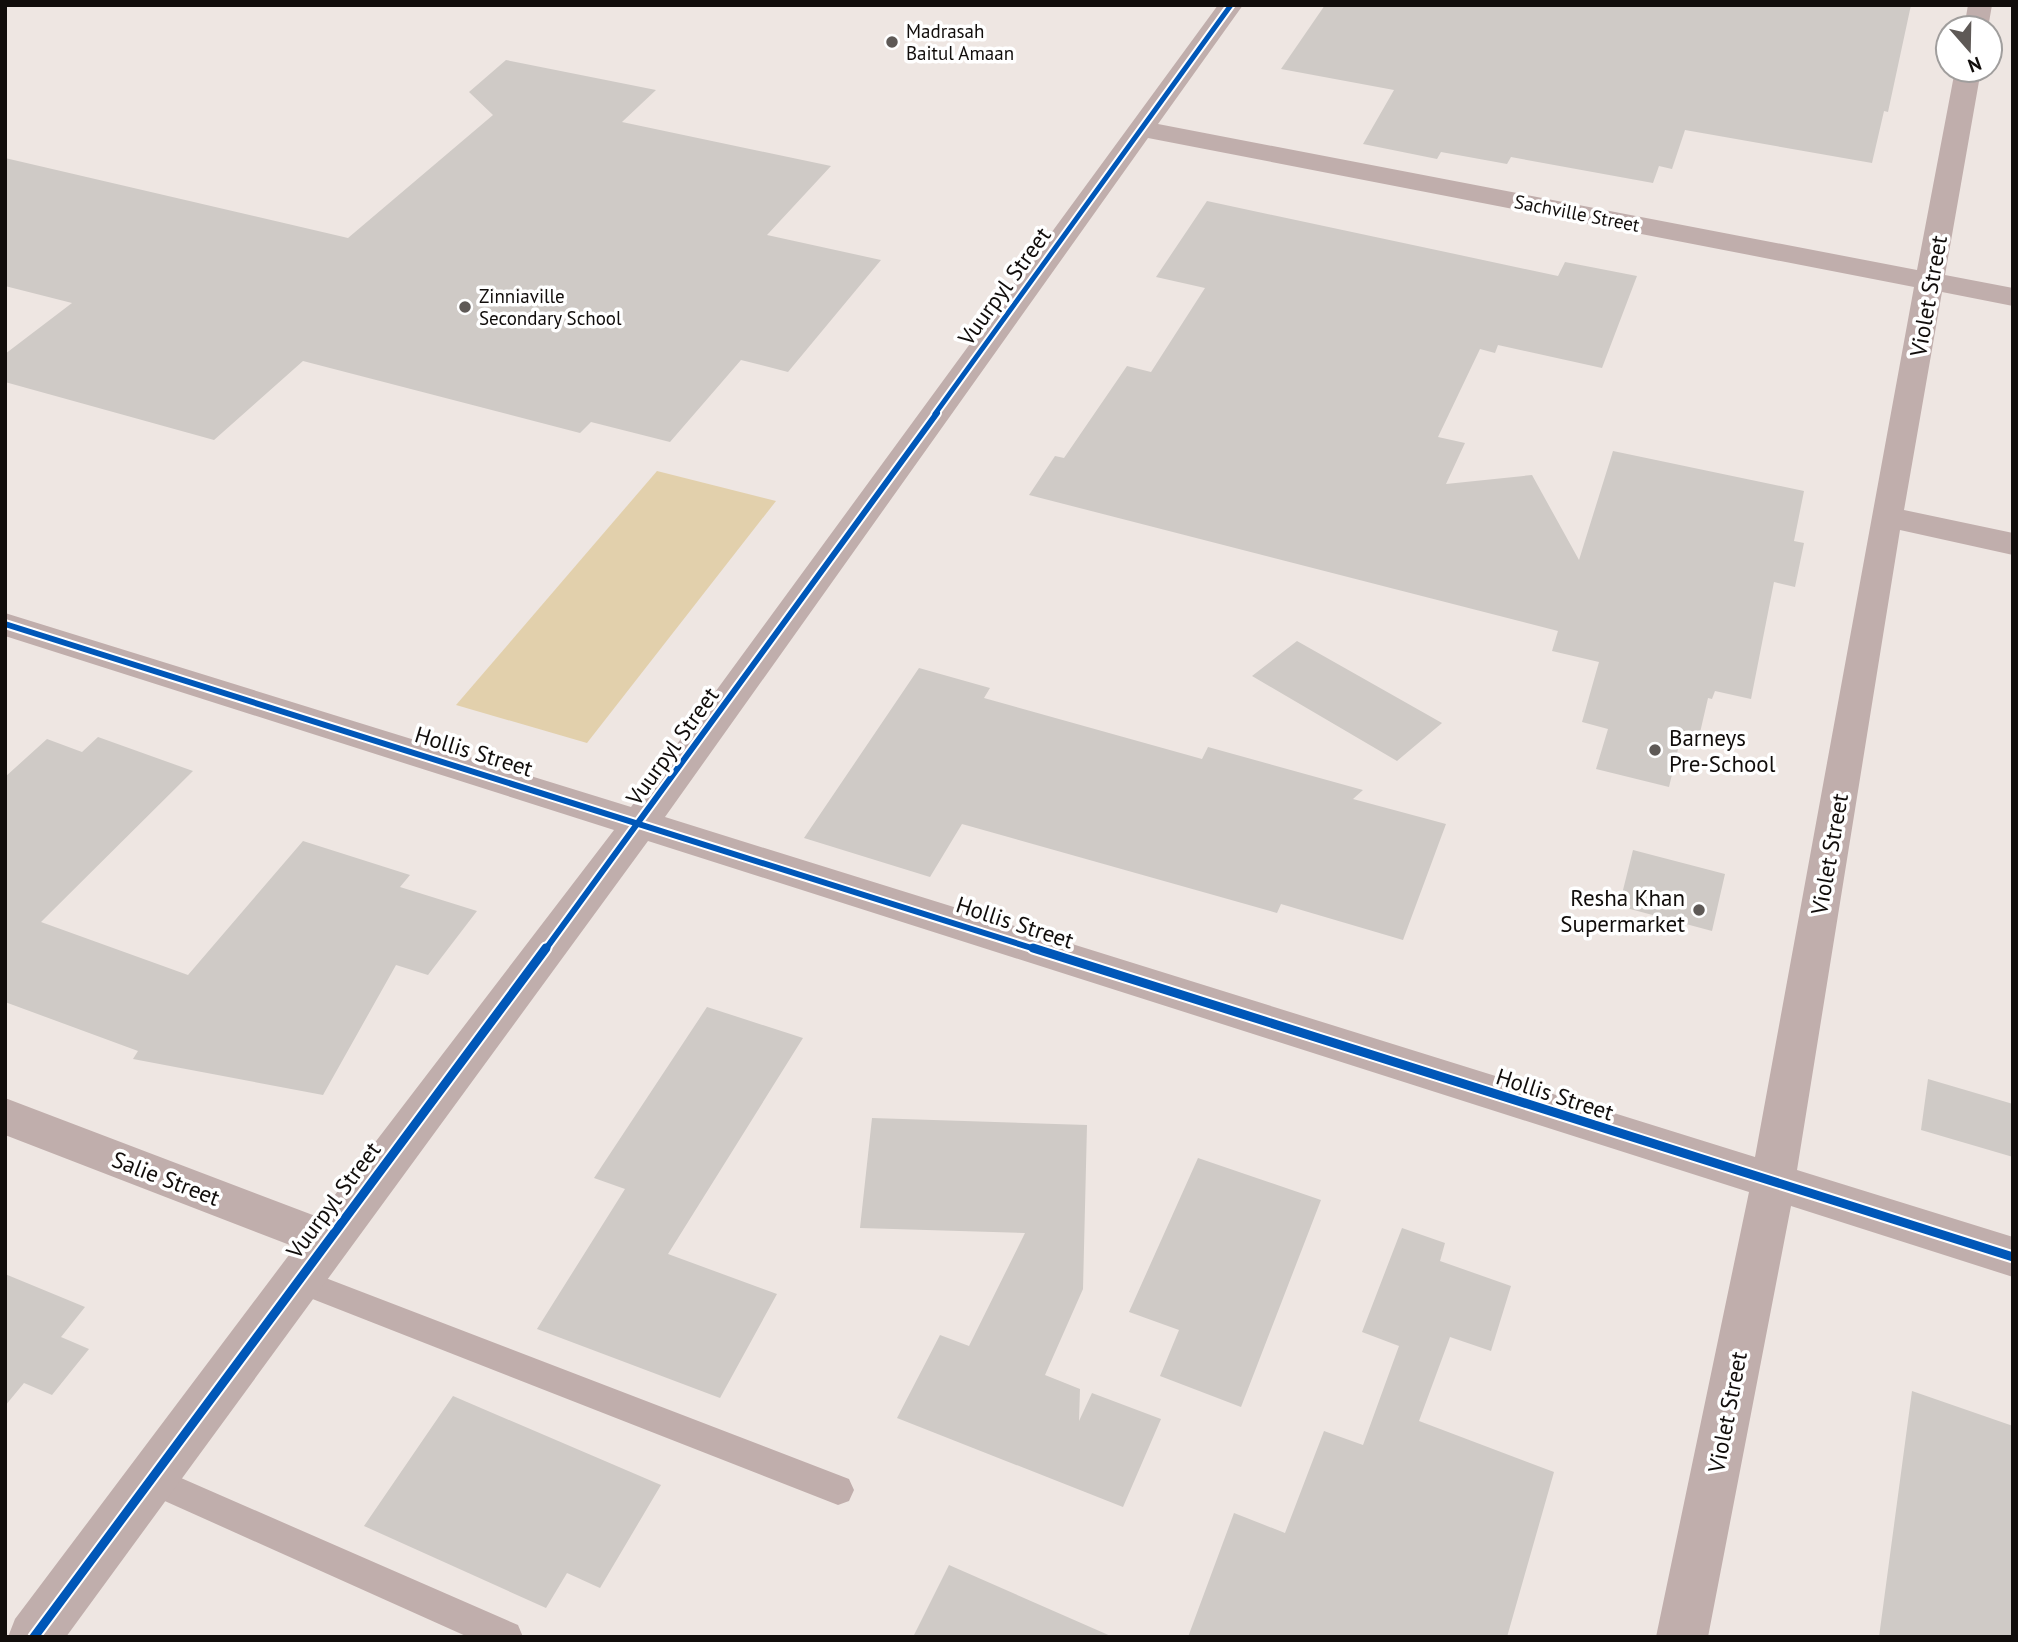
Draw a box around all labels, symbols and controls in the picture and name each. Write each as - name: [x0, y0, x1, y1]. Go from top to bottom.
- north arrow: [1934, 14, 2004, 84]
- place label: Madrasah Baitul Amaan: [906, 19, 1014, 65]
- marker: Madrasah Baitul Amaan: [884, 34, 900, 50]
- text: N: [1965, 52, 1985, 78]
- street label: Sachville Street: [1512, 189, 1642, 237]
- street label: Vuurpyl Street: [951, 221, 1057, 352]
- street label: Violet Street: [1903, 233, 1953, 360]
- place label: Zinniaville Secondary School: [479, 284, 622, 330]
- marker: Zinniaville Secondary School: [457, 299, 473, 315]
- street label: Vuurpyl Street: [619, 681, 725, 812]
- street label: Hollis Street: [411, 719, 537, 783]
- place label: Barneys Pre-School: [1669, 723, 1776, 778]
- marker: Barneys Pre-School: [1647, 742, 1663, 758]
- street label: Violet Street: [1804, 791, 1854, 918]
- place label: Resha Khan Supermarket: [1560, 883, 1685, 938]
- street label: Hollis Street: [953, 889, 1078, 955]
- marker: Resha Khan Supermarket: [1691, 902, 1707, 918]
- street label: Hollis Street: [1493, 1061, 1618, 1127]
- street label: Vuurpyl Street: [279, 1136, 387, 1265]
- street label: Salie Street: [108, 1144, 224, 1212]
- street label: Violet Street: [1701, 1349, 1753, 1476]

